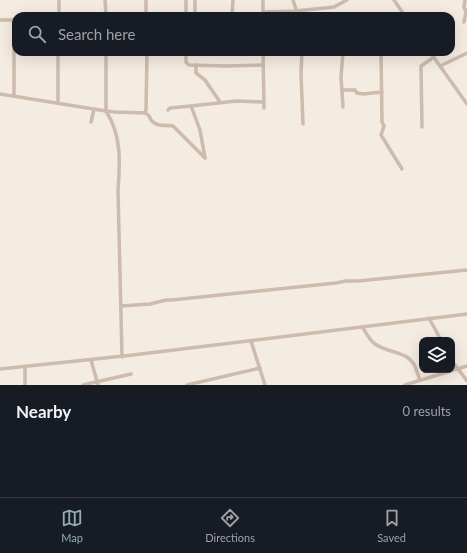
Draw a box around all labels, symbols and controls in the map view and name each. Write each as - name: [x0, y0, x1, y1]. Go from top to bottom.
- search box: [12, 12, 455, 56]
- icon: search: [26, 23, 48, 45]
- text: Search here: [58, 25, 135, 43]
- map controls: [419, 337, 455, 373]
- button: layers: [419, 337, 455, 373]
- text: Nearby: [16, 401, 71, 422]
- text: 0 results: [403, 403, 451, 419]
- tab: Map: [61, 507, 83, 544]
- tab: Directions: [205, 507, 255, 544]
- tab: Saved: [377, 507, 406, 544]

